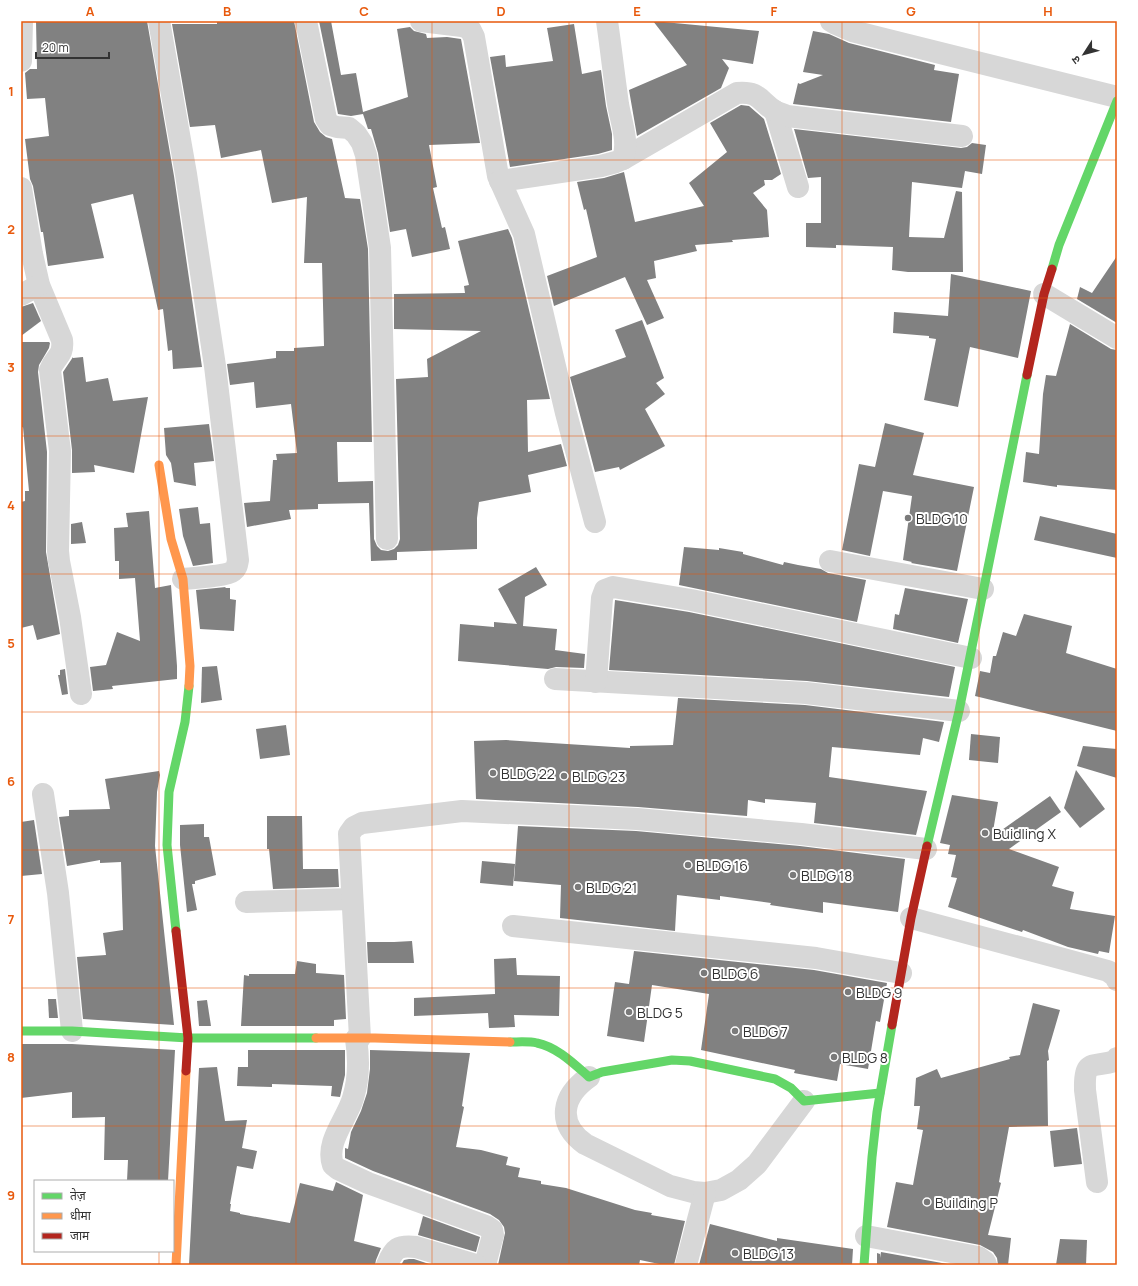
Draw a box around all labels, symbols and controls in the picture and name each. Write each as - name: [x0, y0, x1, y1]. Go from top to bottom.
- text: A: [86, 2, 95, 20]
- text: B: [223, 2, 231, 20]
- text: C: [359, 2, 369, 20]
- text: D: [496, 2, 506, 20]
- text: E: [633, 2, 641, 20]
- text: F: [771, 2, 778, 20]
- text: G: [906, 2, 916, 20]
- text: H: [1043, 2, 1053, 20]
- scale bar: [36, 34, 109, 60]
- north arrow: [1064, 34, 1104, 74]
- text: 20 m: [42, 39, 69, 56]
- text: उ: [1067, 53, 1083, 67]
- text: 1: [8, 82, 14, 100]
- text: 2: [7, 220, 15, 238]
- text: 3: [7, 358, 15, 376]
- text: 4: [7, 496, 15, 514]
- place label: BLDG 10: [916, 509, 968, 528]
- marker: BLDG 10: [903, 513, 913, 523]
- text: 5: [7, 634, 15, 652]
- place label: BLDG 22: [501, 764, 555, 783]
- place label: BLDG 23: [572, 767, 626, 786]
- marker: BLDG 22: [488, 768, 498, 778]
- marker: BLDG 23: [559, 771, 569, 781]
- text: 6: [7, 772, 15, 790]
- place label: Buidling X: [993, 824, 1056, 843]
- marker: Buidling X: [980, 828, 990, 838]
- place label: BLDG 16: [696, 856, 748, 875]
- marker: BLDG 16: [683, 860, 693, 870]
- place label: BLDG 18: [801, 866, 852, 885]
- marker: BLDG 18: [788, 870, 798, 880]
- place label: BLDG 21: [586, 878, 637, 897]
- marker: BLDG 21: [573, 882, 583, 892]
- text: 7: [8, 910, 15, 928]
- place label: BLDG 6: [712, 964, 759, 983]
- marker: BLDG 6: [699, 968, 709, 978]
- place label: BLDG 9: [856, 983, 903, 1002]
- marker: BLDG 9: [843, 987, 853, 997]
- place label: BLDG 5: [637, 1003, 683, 1022]
- marker: BLDG 5: [624, 1007, 634, 1017]
- place label: BLDG 7: [743, 1022, 788, 1041]
- marker: BLDG 7: [730, 1026, 740, 1036]
- text: 8: [7, 1048, 15, 1066]
- place label: BLDG 8: [842, 1048, 888, 1067]
- marker: BLDG 8: [829, 1052, 839, 1062]
- legend: [34, 1180, 174, 1252]
- text: 9: [7, 1186, 15, 1204]
- text: तेज़: [70, 1187, 87, 1204]
- place label: Building P: [935, 1193, 998, 1212]
- marker: Building P: [922, 1197, 932, 1207]
- text: धीमा: [70, 1207, 92, 1224]
- text: जाम: [70, 1227, 90, 1244]
- place label: BLDG 13: [743, 1244, 794, 1263]
- marker: BLDG 13: [730, 1248, 740, 1258]

